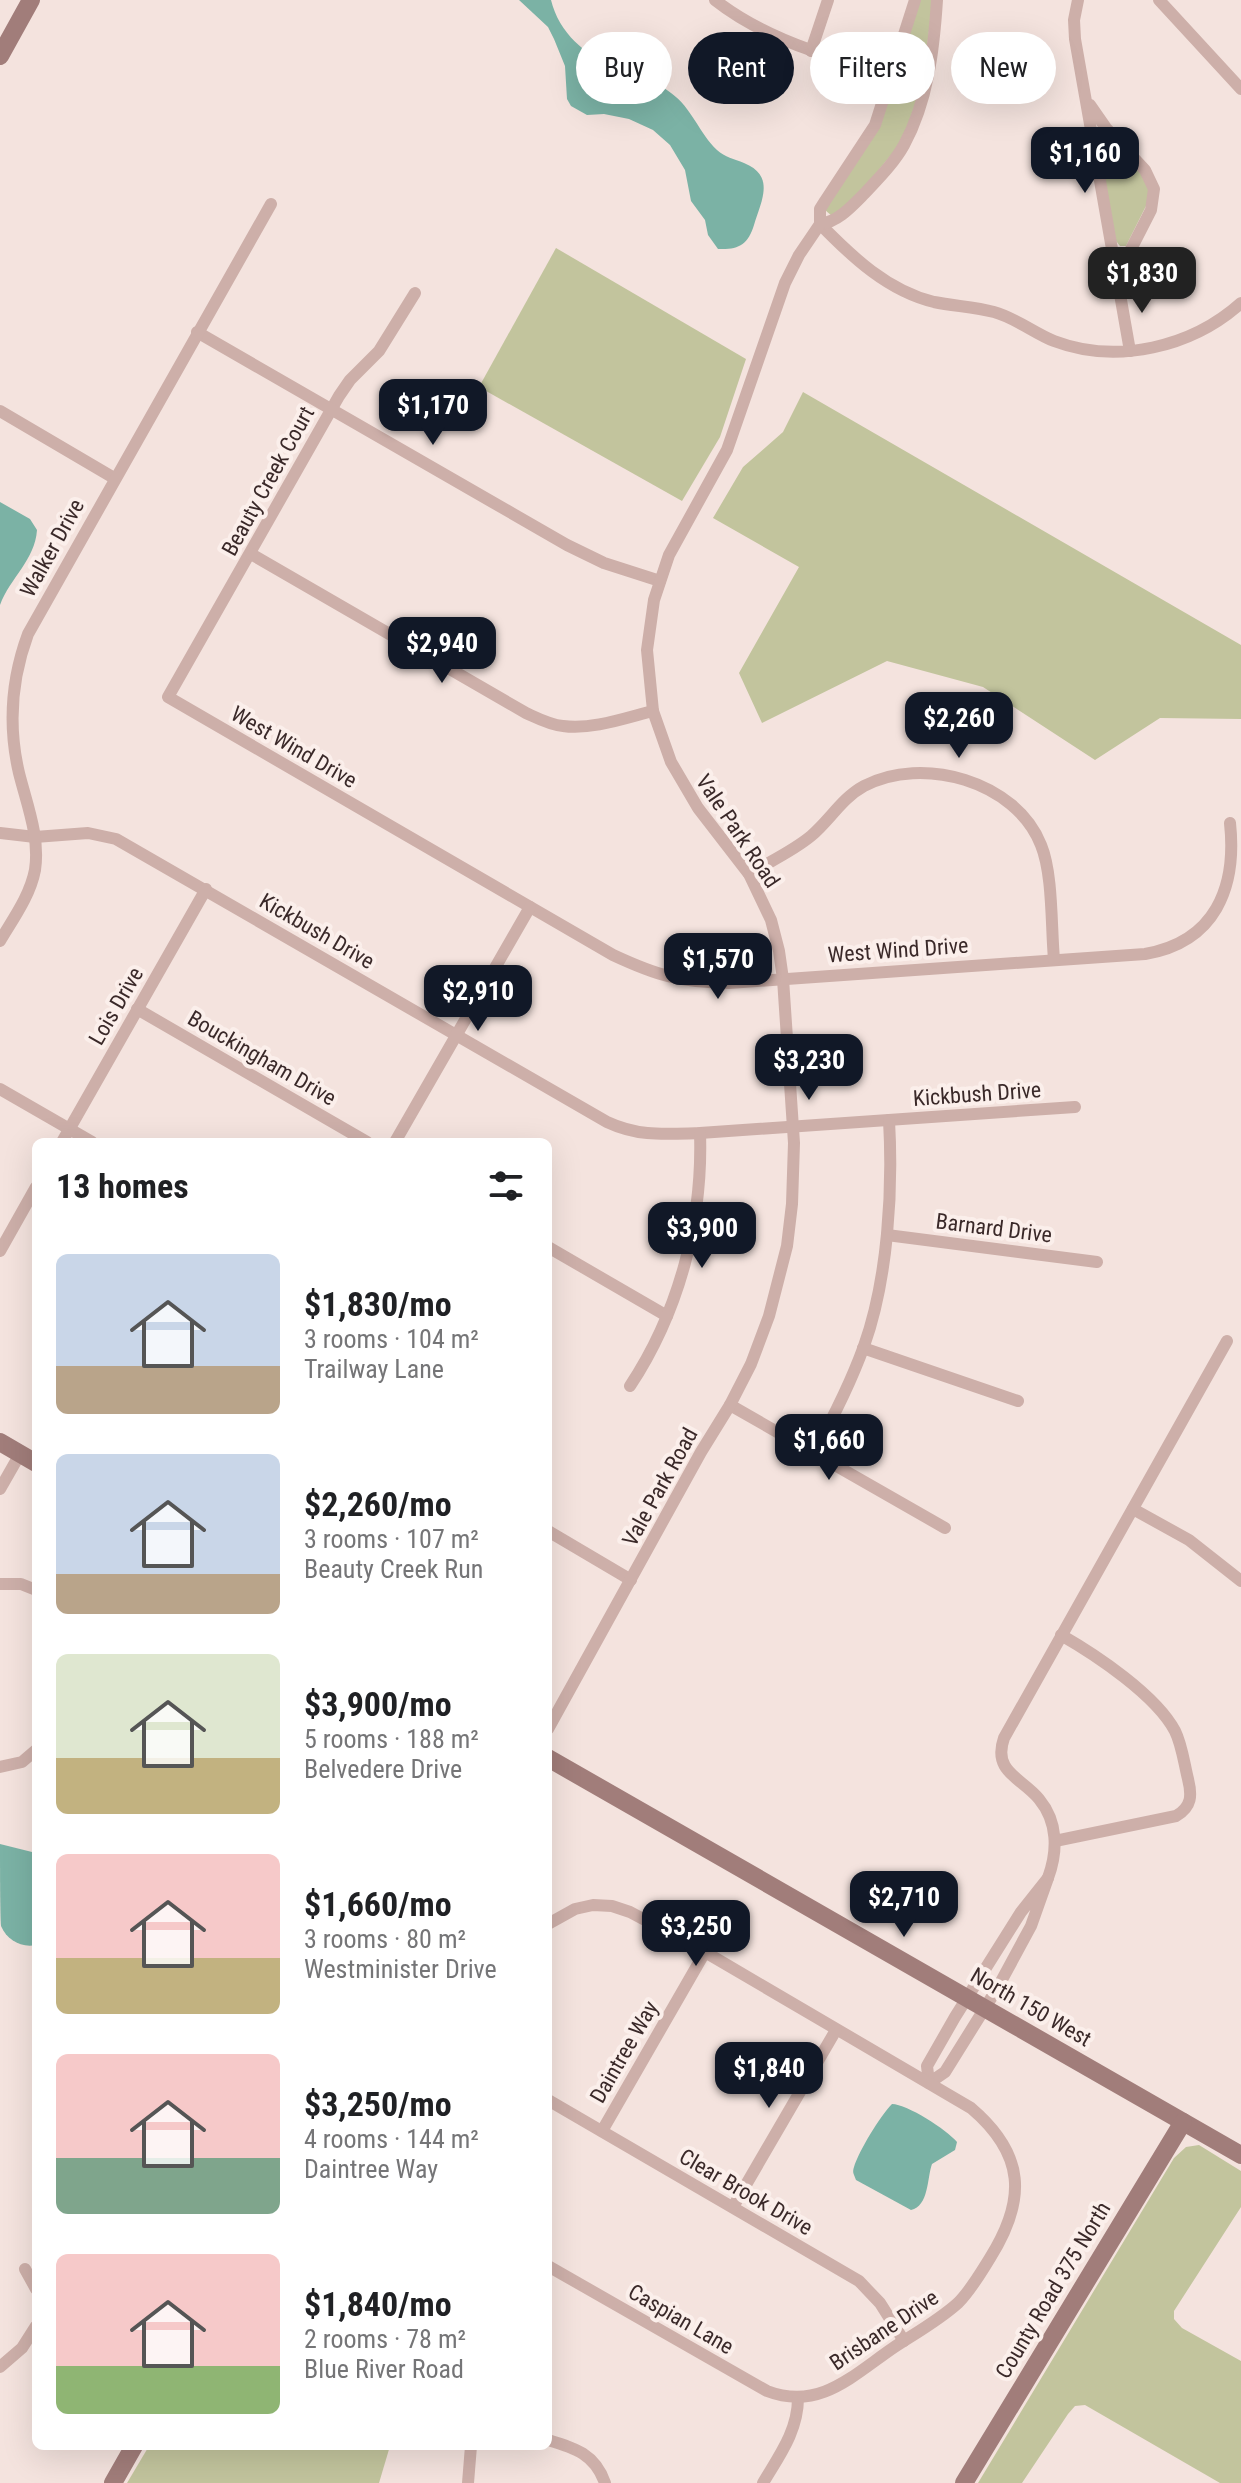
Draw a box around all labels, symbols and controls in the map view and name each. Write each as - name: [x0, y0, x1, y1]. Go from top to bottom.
- chip: Buy: [576, 32, 672, 104]
- chip: Rent: [688, 32, 794, 104]
- chip: Filters: [810, 32, 935, 104]
- chip: New: [951, 32, 1056, 104]
- pin: $1,160: [1020, 127, 1150, 195]
- text: $1,160: [1049, 138, 1121, 168]
- pin: $1,830: [1077, 247, 1207, 315]
- text: $1,830: [1106, 258, 1178, 288]
- pin: $1,170: [368, 379, 498, 447]
- text: $1,170: [397, 390, 469, 420]
- street label: Beauty Creek Court: [217, 402, 319, 560]
- street label: Walker Drive: [15, 495, 89, 601]
- pin: $2,940: [377, 617, 507, 685]
- text: $2,940: [406, 628, 478, 658]
- pin: $2,260: [894, 692, 1024, 760]
- street label: West Wind Drive: [227, 701, 361, 793]
- text: $2,260: [923, 703, 995, 733]
- street label: Vale Park Road: [691, 770, 785, 892]
- street label: Kickbush Drive: [255, 888, 379, 974]
- pin: $1,570: [653, 933, 783, 1001]
- street label: West Wind Drive: [827, 933, 969, 967]
- text: $1,570: [682, 944, 754, 974]
- street label: Lois Drive: [84, 963, 148, 1049]
- pin: $2,910: [413, 965, 543, 1033]
- text: $2,910: [442, 976, 514, 1006]
- street label: Bouckingham Drive: [183, 1005, 341, 1111]
- pin: $3,230: [744, 1034, 874, 1102]
- text: $3,230: [773, 1045, 845, 1075]
- street label: Kickbush Drive: [912, 1077, 1042, 1111]
- icon: filters: [484, 1164, 528, 1208]
- text: 13 homes: [56, 1166, 189, 1206]
- pin: $3,900: [637, 1202, 767, 1270]
- street label: Barnard Drive: [935, 1208, 1053, 1248]
- text: $3,900: [666, 1213, 738, 1243]
- text: $1,830/mo: [304, 1284, 452, 1324]
- icon: home: [120, 1286, 216, 1382]
- text: 3 rooms · 104 m²: [304, 1324, 479, 1354]
- text: Trailway Lane: [304, 1354, 444, 1384]
- pin: $1,660: [764, 1414, 894, 1482]
- street label: Vale Park Road: [617, 1424, 703, 1550]
- text: $1,660: [793, 1425, 865, 1455]
- text: $2,260/mo: [304, 1484, 452, 1524]
- icon: home: [120, 1486, 216, 1582]
- text: 3 rooms · 107 m²: [304, 1524, 479, 1554]
- text: Beauty Creek Run: [304, 1554, 483, 1584]
- text: $3,900/mo: [304, 1684, 452, 1724]
- icon: home: [120, 1686, 216, 1782]
- text: 5 rooms · 188 m²: [304, 1724, 479, 1754]
- text: Belvedere Drive: [304, 1754, 462, 1784]
- pin: $2,710: [839, 1871, 969, 1939]
- text: $2,710: [868, 1882, 940, 1912]
- text: $1,660/mo: [304, 1884, 452, 1924]
- icon: home: [120, 1886, 216, 1982]
- pin: $3,250: [631, 1900, 761, 1968]
- text: $3,250: [660, 1911, 732, 1941]
- text: 3 rooms · 80 m²: [304, 1924, 466, 1954]
- text: Westminister Drive: [304, 1954, 497, 1984]
- street label: North 150 West: [966, 1962, 1096, 2052]
- street label: Daintree Way: [585, 1997, 663, 2107]
- pin: $1,840: [704, 2042, 834, 2110]
- text: $1,840: [733, 2053, 805, 2083]
- text: $3,250/mo: [304, 2084, 452, 2124]
- icon: home: [120, 2086, 216, 2182]
- text: 4 rooms · 144 m²: [304, 2124, 479, 2154]
- street label: Clear Brook Drive: [675, 2144, 817, 2240]
- text: Daintree Way: [304, 2154, 438, 2184]
- street label: County Road 375 North: [990, 2197, 1116, 2383]
- street label: Caspian Lane: [624, 2279, 738, 2359]
- text: $1,840/mo: [304, 2284, 452, 2324]
- street label: Brisbane Drive: [825, 2285, 943, 2375]
- icon: home: [120, 2286, 216, 2382]
- text: 2 rooms · 78 m²: [304, 2324, 466, 2354]
- text: Blue River Road: [304, 2354, 464, 2384]

